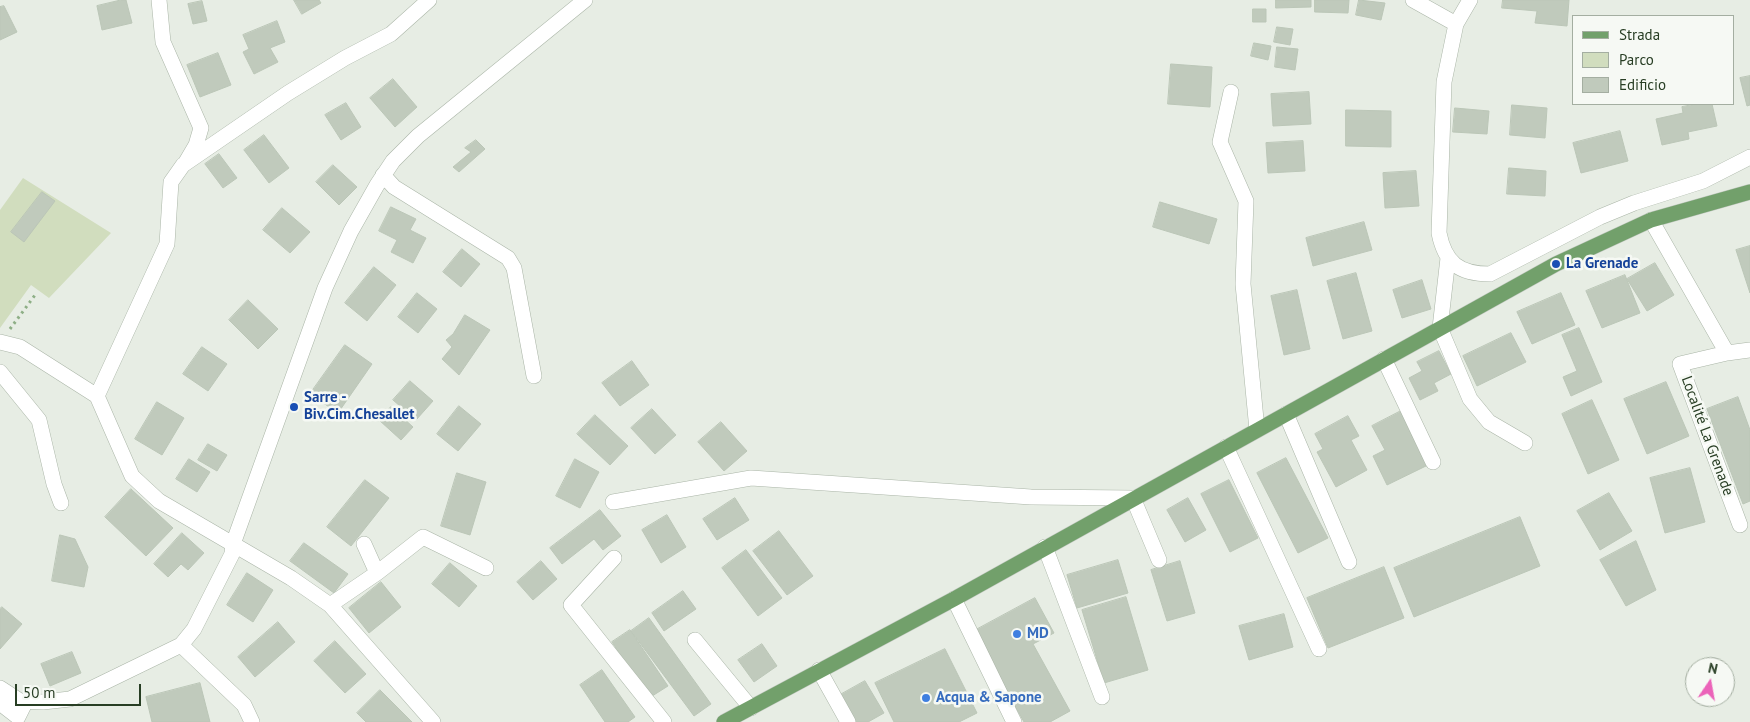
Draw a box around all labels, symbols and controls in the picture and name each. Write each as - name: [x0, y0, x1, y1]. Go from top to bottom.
- legend: [1572, 15, 1735, 105]
- text: Strada: [1619, 25, 1660, 44]
- text: Parco: [1619, 50, 1654, 69]
- text: Edificio: [1619, 75, 1666, 94]
- place label: La Grenade: [1566, 255, 1638, 273]
- marker: La Grenade: [1550, 258, 1562, 270]
- street label: Localité La Grenade: [1677, 374, 1737, 498]
- place label: Sarre - Biv.Cim.Chesallet: [304, 389, 414, 424]
- marker: Sarre - Biv.Cim.Chesallet: [288, 401, 300, 413]
- place label: MD: [1027, 625, 1049, 643]
- marker: MD: [1011, 628, 1023, 640]
- north arrow: [1685, 657, 1735, 707]
- text: N: [1707, 659, 1719, 678]
- scale bar: [18, 674, 144, 706]
- text: 50 m: [23, 683, 56, 702]
- place label: Acqua & Sapone: [936, 689, 1042, 707]
- marker: Acqua & Sapone: [920, 692, 932, 704]

